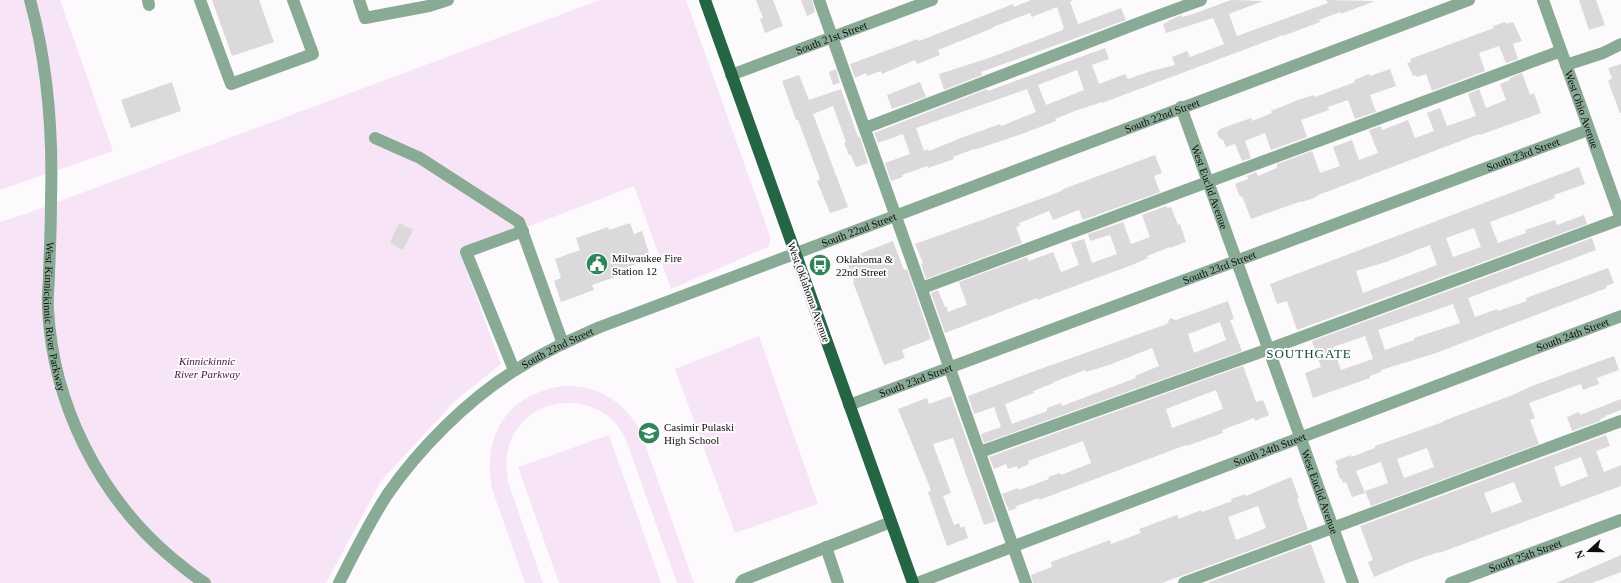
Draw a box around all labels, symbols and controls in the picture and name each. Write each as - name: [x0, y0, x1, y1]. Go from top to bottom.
- street label: South 21st Street: [794, 19, 869, 56]
- street label: West Ohio Avenue: [1562, 69, 1601, 150]
- street label: South 22nd Street: [1123, 96, 1201, 135]
- street label: South 23rd Street: [1485, 135, 1561, 173]
- street label: West Euclid Avenue: [1189, 143, 1231, 231]
- street label: South 22nd Street: [820, 210, 898, 249]
- street label: West Oklahoma Avenue: [785, 240, 833, 344]
- street label: West Kinnickinnic River Parkway: [42, 242, 68, 393]
- street label: South 23rd Street: [1181, 248, 1257, 286]
- public building icon: Milwaukee Fire Station 12: [584, 251, 610, 277]
- place label: Milwaukee Fire Station 12: [612, 252, 682, 277]
- bus stop icon: Oklahoma & 22nd Street: [807, 252, 833, 278]
- place label: Oklahoma & 22nd Street: [836, 253, 894, 278]
- street label: South 24th Street: [1535, 315, 1610, 354]
- street label: South 22nd Street: [519, 325, 595, 371]
- district label: SOUTHGATE: [1266, 346, 1352, 361]
- park label: Kinnickinnic River Parkway: [173, 355, 240, 380]
- street label: South 23rd Street: [877, 361, 954, 399]
- school or university icon: Casimir Pulaski High School: [636, 420, 662, 446]
- place label: Casimir Pulaski High School: [664, 421, 734, 446]
- street label: South 24th Street: [1232, 430, 1307, 468]
- street label: West Euclid Avenue: [1299, 448, 1341, 536]
- north arrow: [1569, 531, 1609, 571]
- street label: South 25th Street: [1487, 537, 1563, 574]
- text: N: [1573, 549, 1587, 560]

